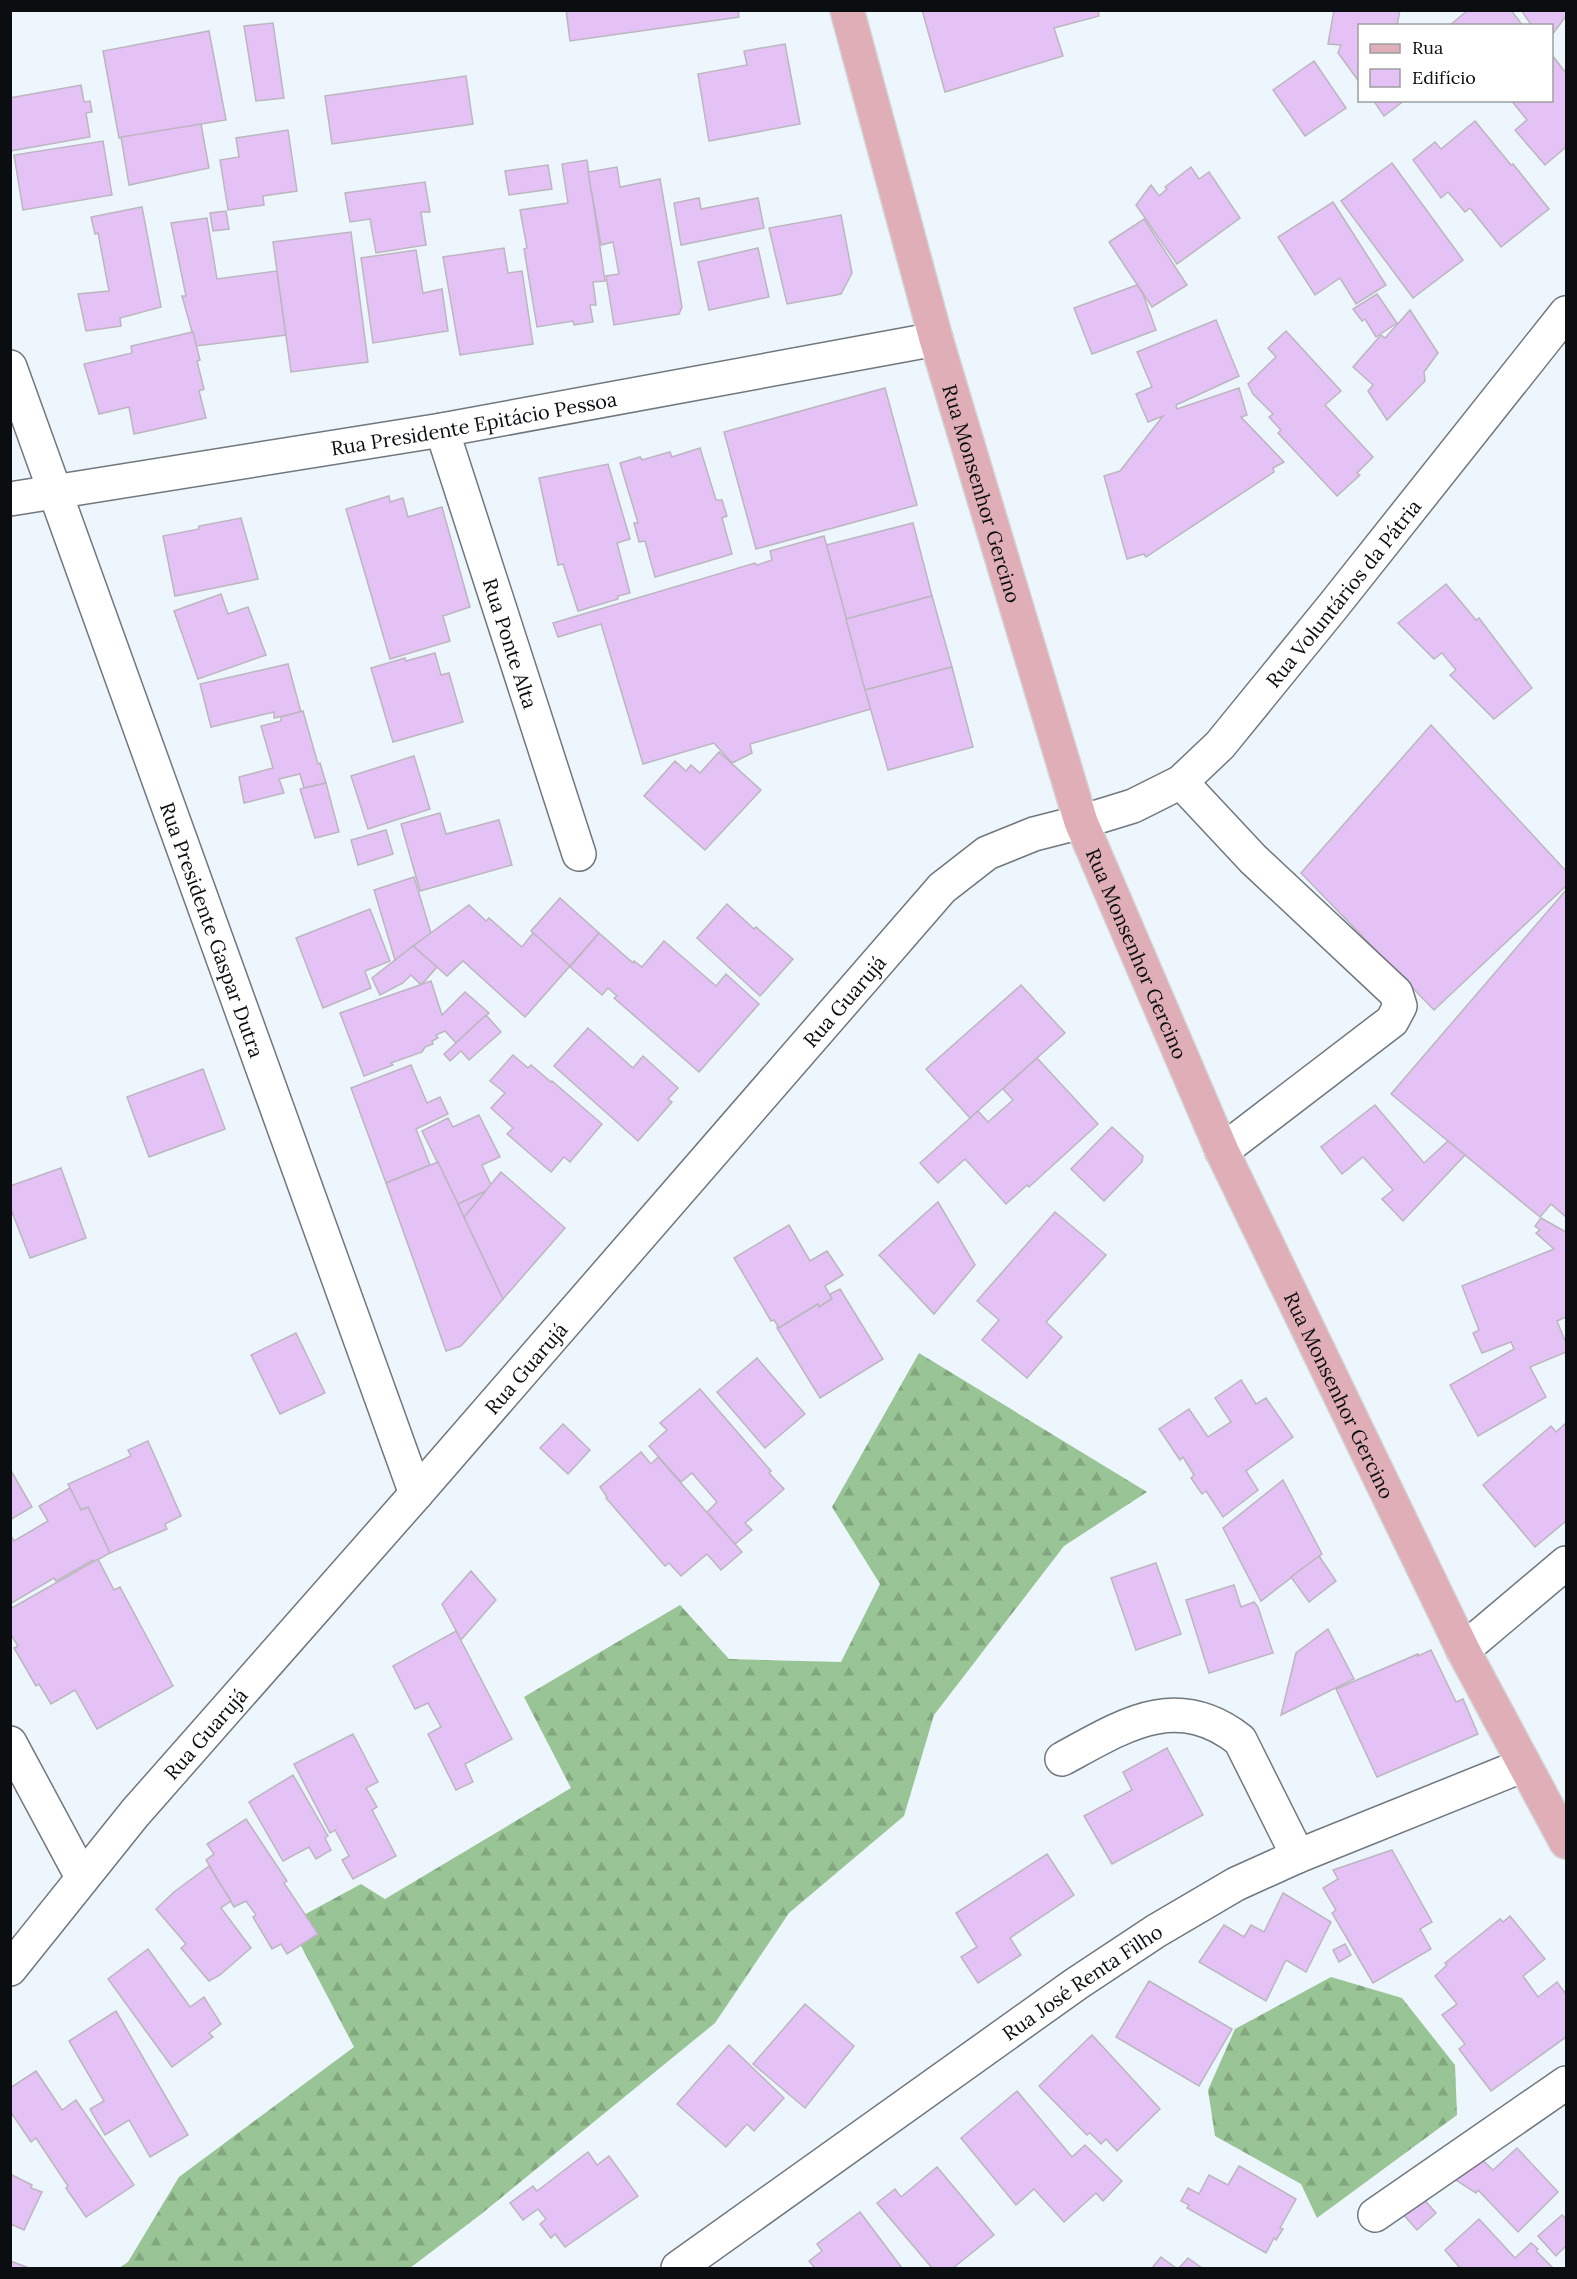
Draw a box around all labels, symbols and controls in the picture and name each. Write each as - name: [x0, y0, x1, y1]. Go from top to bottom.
- legend: [1358, 24, 1553, 102]
- text: Rua: [1412, 36, 1443, 59]
- text: Edifício: [1412, 66, 1476, 89]
- street label: Rua Monsenhor Gercino: [938, 381, 1027, 606]
- street label: Rua Presidente Epitácio Pessoa: [329, 386, 619, 460]
- street label: Rua Voluntários da Pátria: [1260, 494, 1426, 692]
- street label: Rua Ponte Alta: [478, 575, 544, 712]
- street label: Rua Presidente Gaspar Dutra: [155, 799, 270, 1061]
- street label: Rua Monsenhor Gercino: [1081, 844, 1193, 1062]
- street label: Rua Guarujá: [797, 950, 891, 1052]
- street label: Rua Monsenhor Gercino: [1279, 1287, 1400, 1503]
- street label: Rua Guarujá: [479, 1317, 572, 1419]
- street label: Rua Guarujá: [158, 1682, 252, 1784]
- street label: Rua José Renta Filho: [997, 1918, 1167, 2045]

